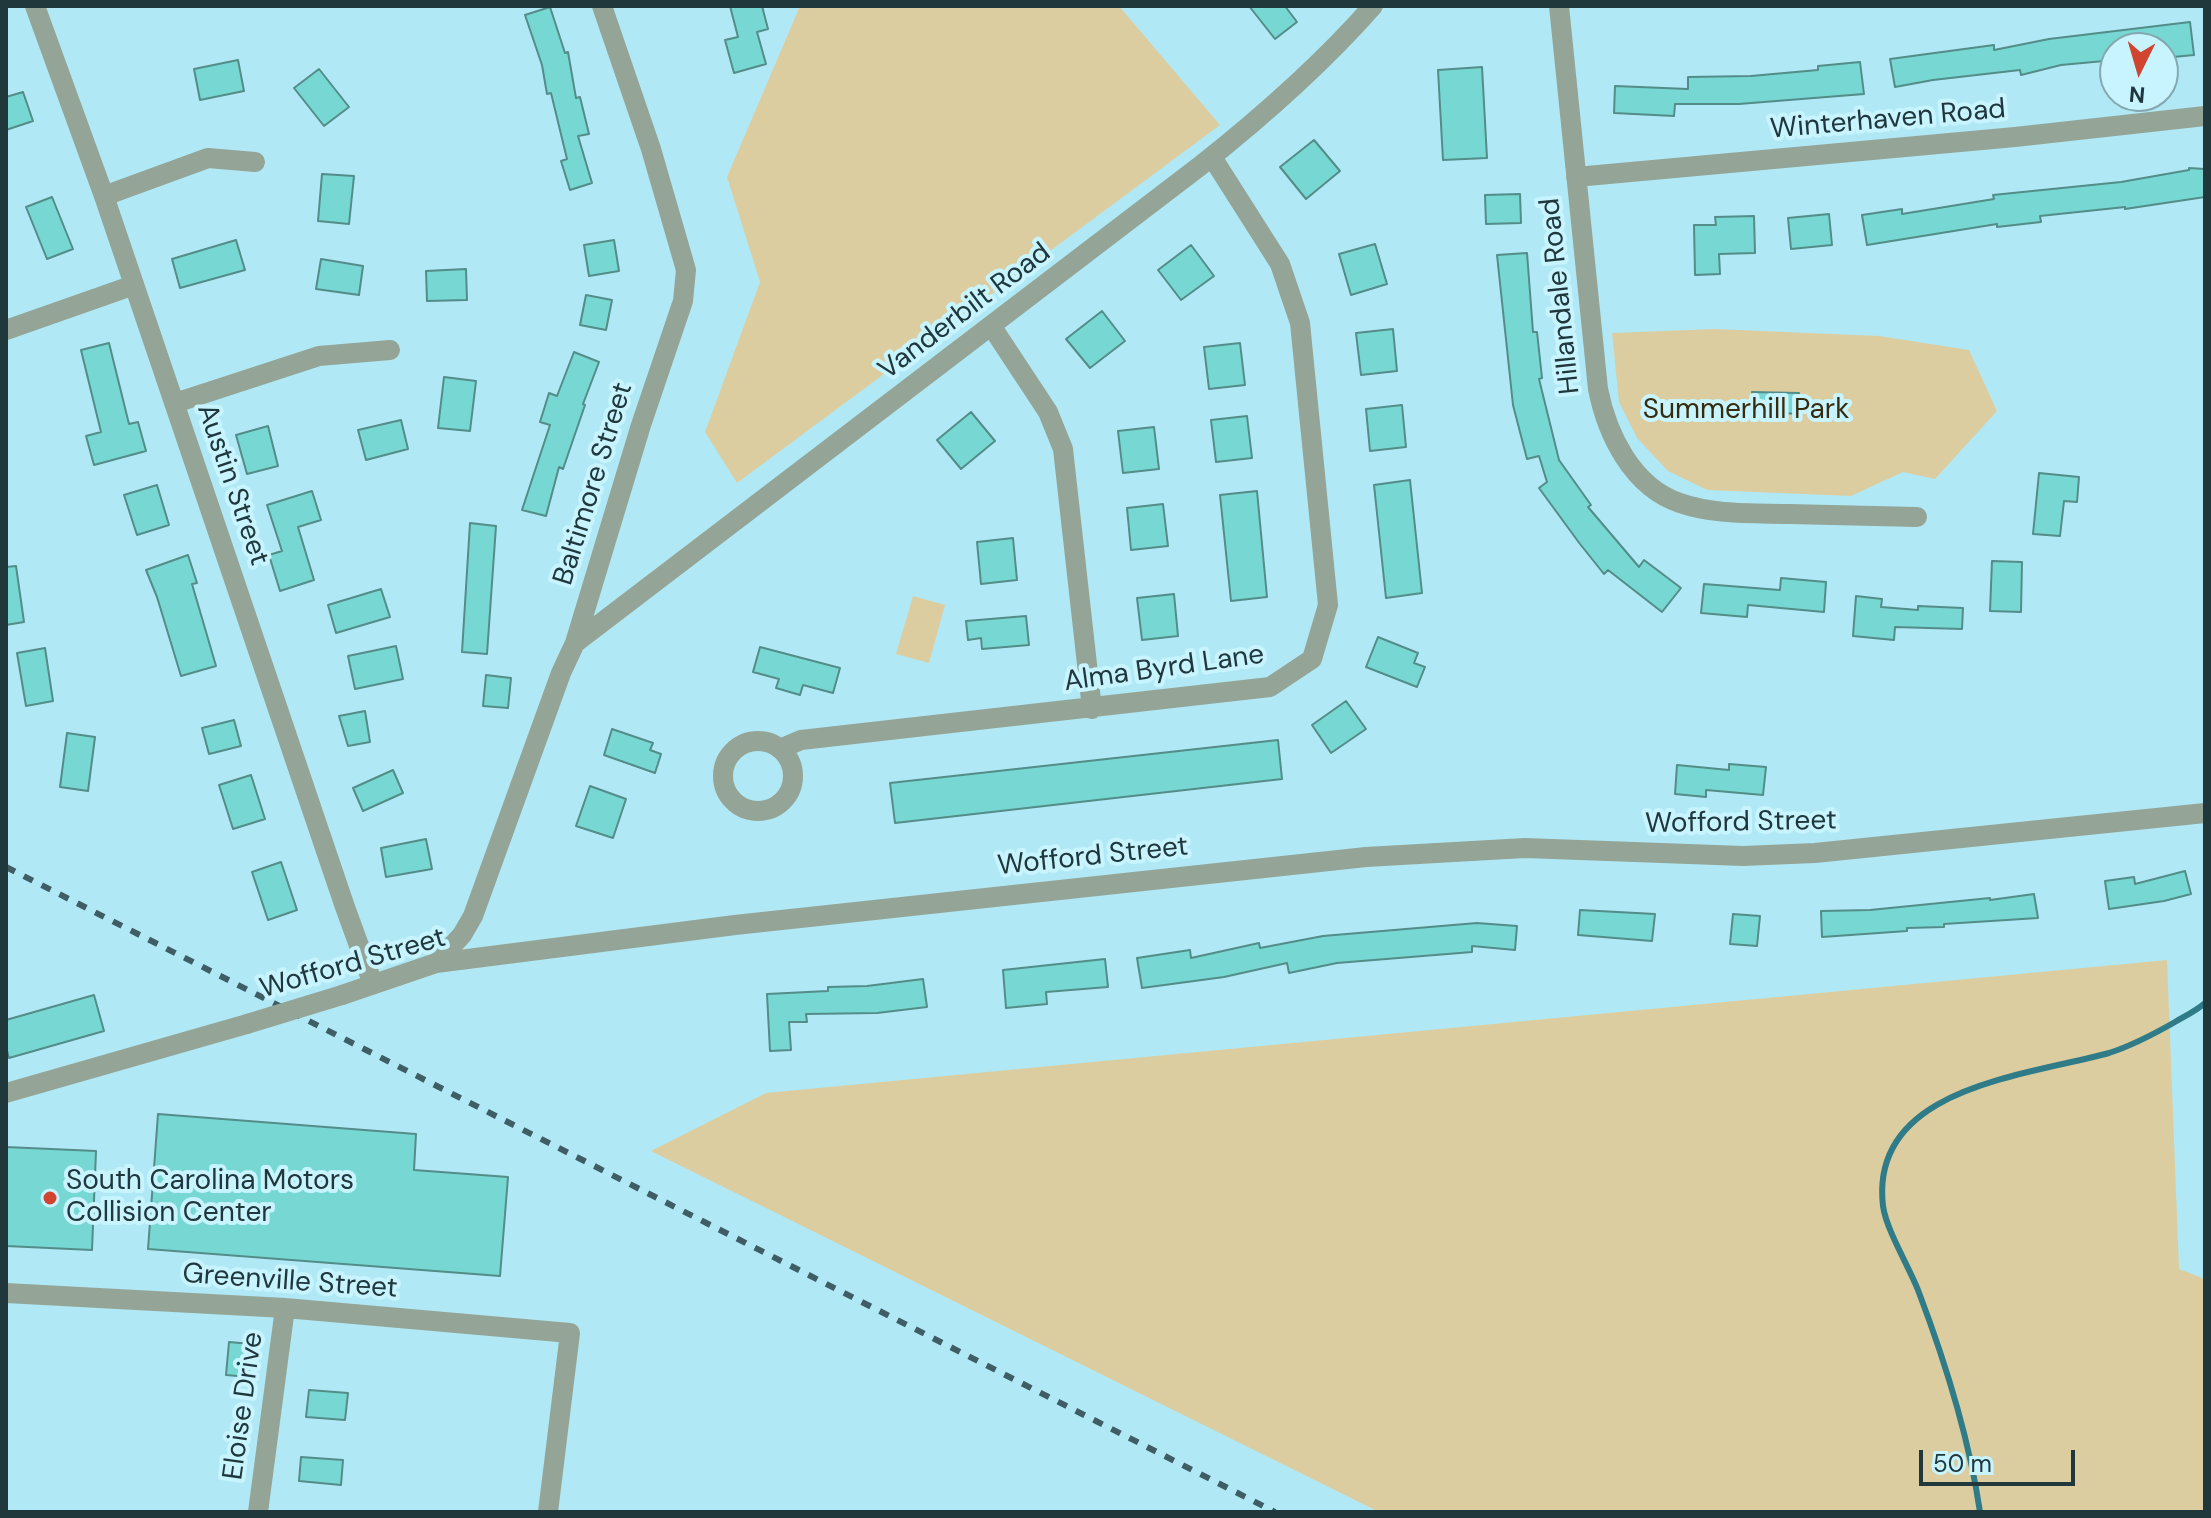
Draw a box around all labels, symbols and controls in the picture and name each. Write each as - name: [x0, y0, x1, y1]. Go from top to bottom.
- north arrow: [2099, 32, 2179, 112]
- text: N: [2128, 79, 2146, 110]
- street label: Winterhaven Road: [1769, 93, 2007, 147]
- street label: Hillandale Road: [1534, 196, 1588, 396]
- street label: Vanderbilt Road: [872, 236, 1058, 388]
- street label: Baltimore Street: [547, 379, 641, 589]
- park label: Summerhill Park: [1643, 394, 1849, 428]
- street label: Austin Street: [189, 400, 275, 570]
- street label: Alma Byrd Lane: [1062, 638, 1266, 700]
- street label: Wofford Street: [1645, 805, 1837, 841]
- street label: Wofford Street: [996, 830, 1190, 884]
- street label: Wofford Street: [256, 921, 450, 1007]
- place label: South Carolina Motors Collision Center: [66, 1165, 354, 1231]
- marker: South Carolina Motors Collision Center: [41, 1189, 59, 1207]
- street label: Greenville Street: [181, 1258, 399, 1306]
- street label: Eloise Drive: [217, 1330, 271, 1482]
- scale bar: [1923, 1434, 2079, 1484]
- text: 50 m: [1933, 1448, 1992, 1479]

